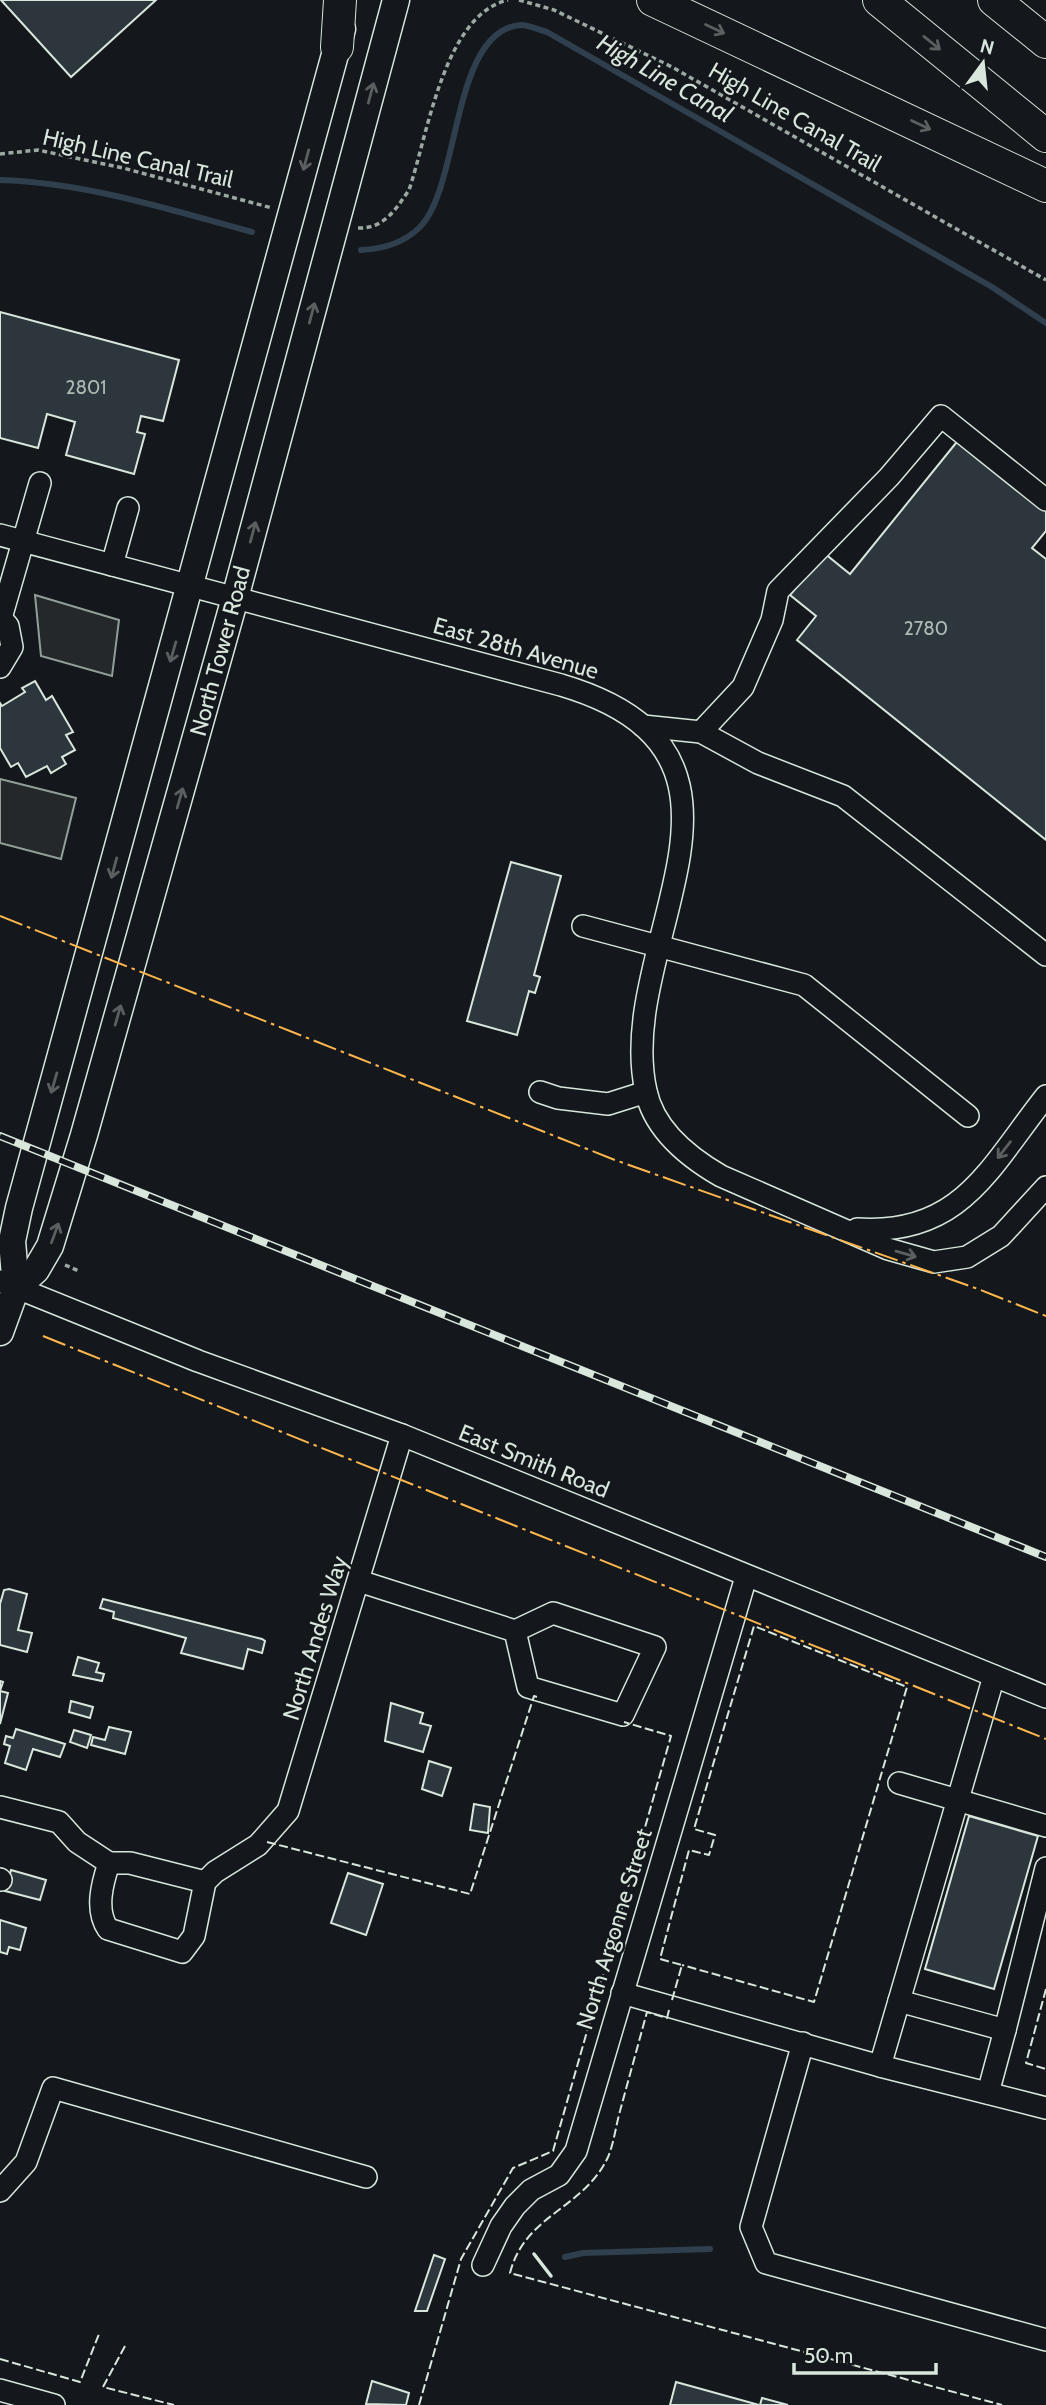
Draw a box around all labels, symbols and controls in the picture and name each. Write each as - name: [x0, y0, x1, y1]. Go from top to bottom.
- one-way arrow: [704, 23, 725, 36]
- water label: High Line Canal: [592, 28, 738, 129]
- north arrow: [948, 28, 1018, 98]
- text: N: [978, 34, 997, 60]
- one-way arrow: [923, 35, 941, 51]
- street label: High Line Canal Trail: [704, 56, 887, 178]
- one-way arrow: [365, 82, 378, 105]
- one-way arrow: [910, 119, 931, 132]
- street label: High Line Canal Trail: [40, 122, 237, 194]
- one-way arrow: [299, 149, 312, 171]
- one-way arrow: [306, 302, 319, 324]
- house number: 2801: [66, 376, 106, 399]
- one-way arrow: [247, 521, 260, 544]
- street label: North Tower Road: [184, 563, 256, 739]
- street label: East 28th Avenue: [430, 611, 602, 685]
- house number: 2780: [904, 617, 948, 640]
- one-way arrow: [166, 641, 179, 663]
- one-way arrow: [174, 787, 187, 809]
- one-way arrow: [106, 857, 119, 879]
- one-way arrow: [112, 1004, 125, 1027]
- one-way arrow: [47, 1071, 60, 1093]
- one-way arrow: [996, 1140, 1012, 1158]
- one-way arrow: [49, 1223, 62, 1245]
- one-way arrow: [895, 1249, 917, 1262]
- street label: East Smith Road: [455, 1418, 613, 1504]
- street label: North Andes Way: [277, 1552, 353, 1724]
- street label: North Argonne Street: [570, 1825, 658, 2033]
- scale bar: [794, 2332, 936, 2376]
- text: 50 m: [804, 2343, 853, 2368]

